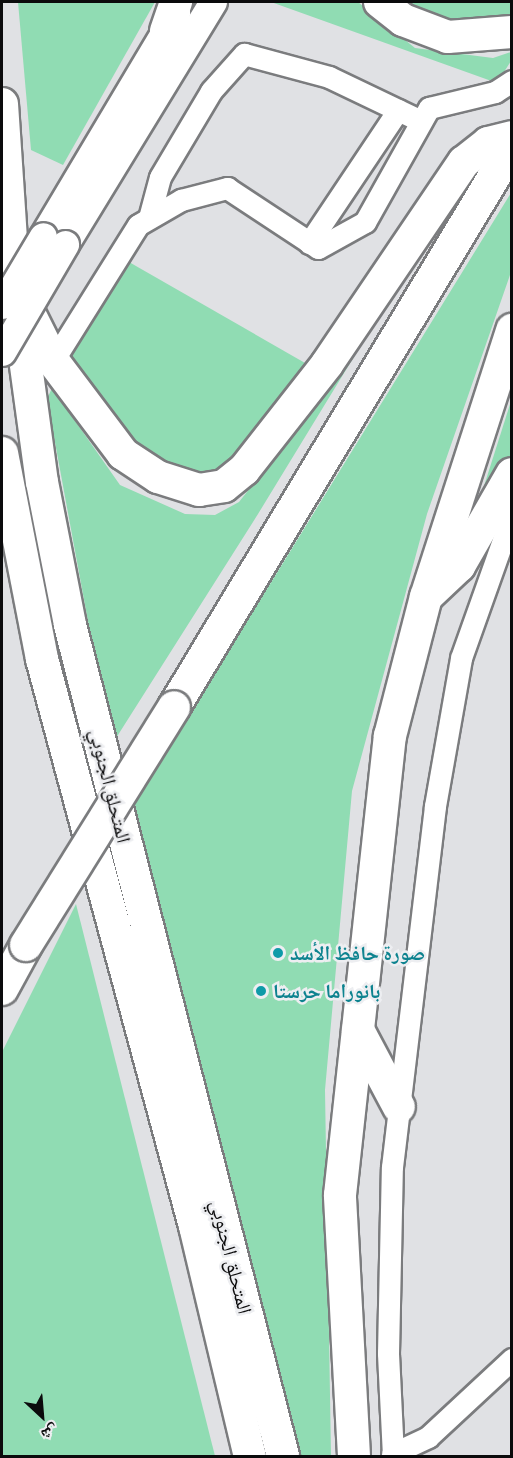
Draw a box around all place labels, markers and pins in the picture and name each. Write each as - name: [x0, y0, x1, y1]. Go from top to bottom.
- place label: صورة حافظ الأسد: [290, 941, 425, 965]
- marker: صورة حافظ الأسد: [271, 946, 285, 960]
- place label: بانوراما حرستا: [273, 979, 380, 1003]
- marker: بانوراما حرستا: [254, 984, 268, 998]

